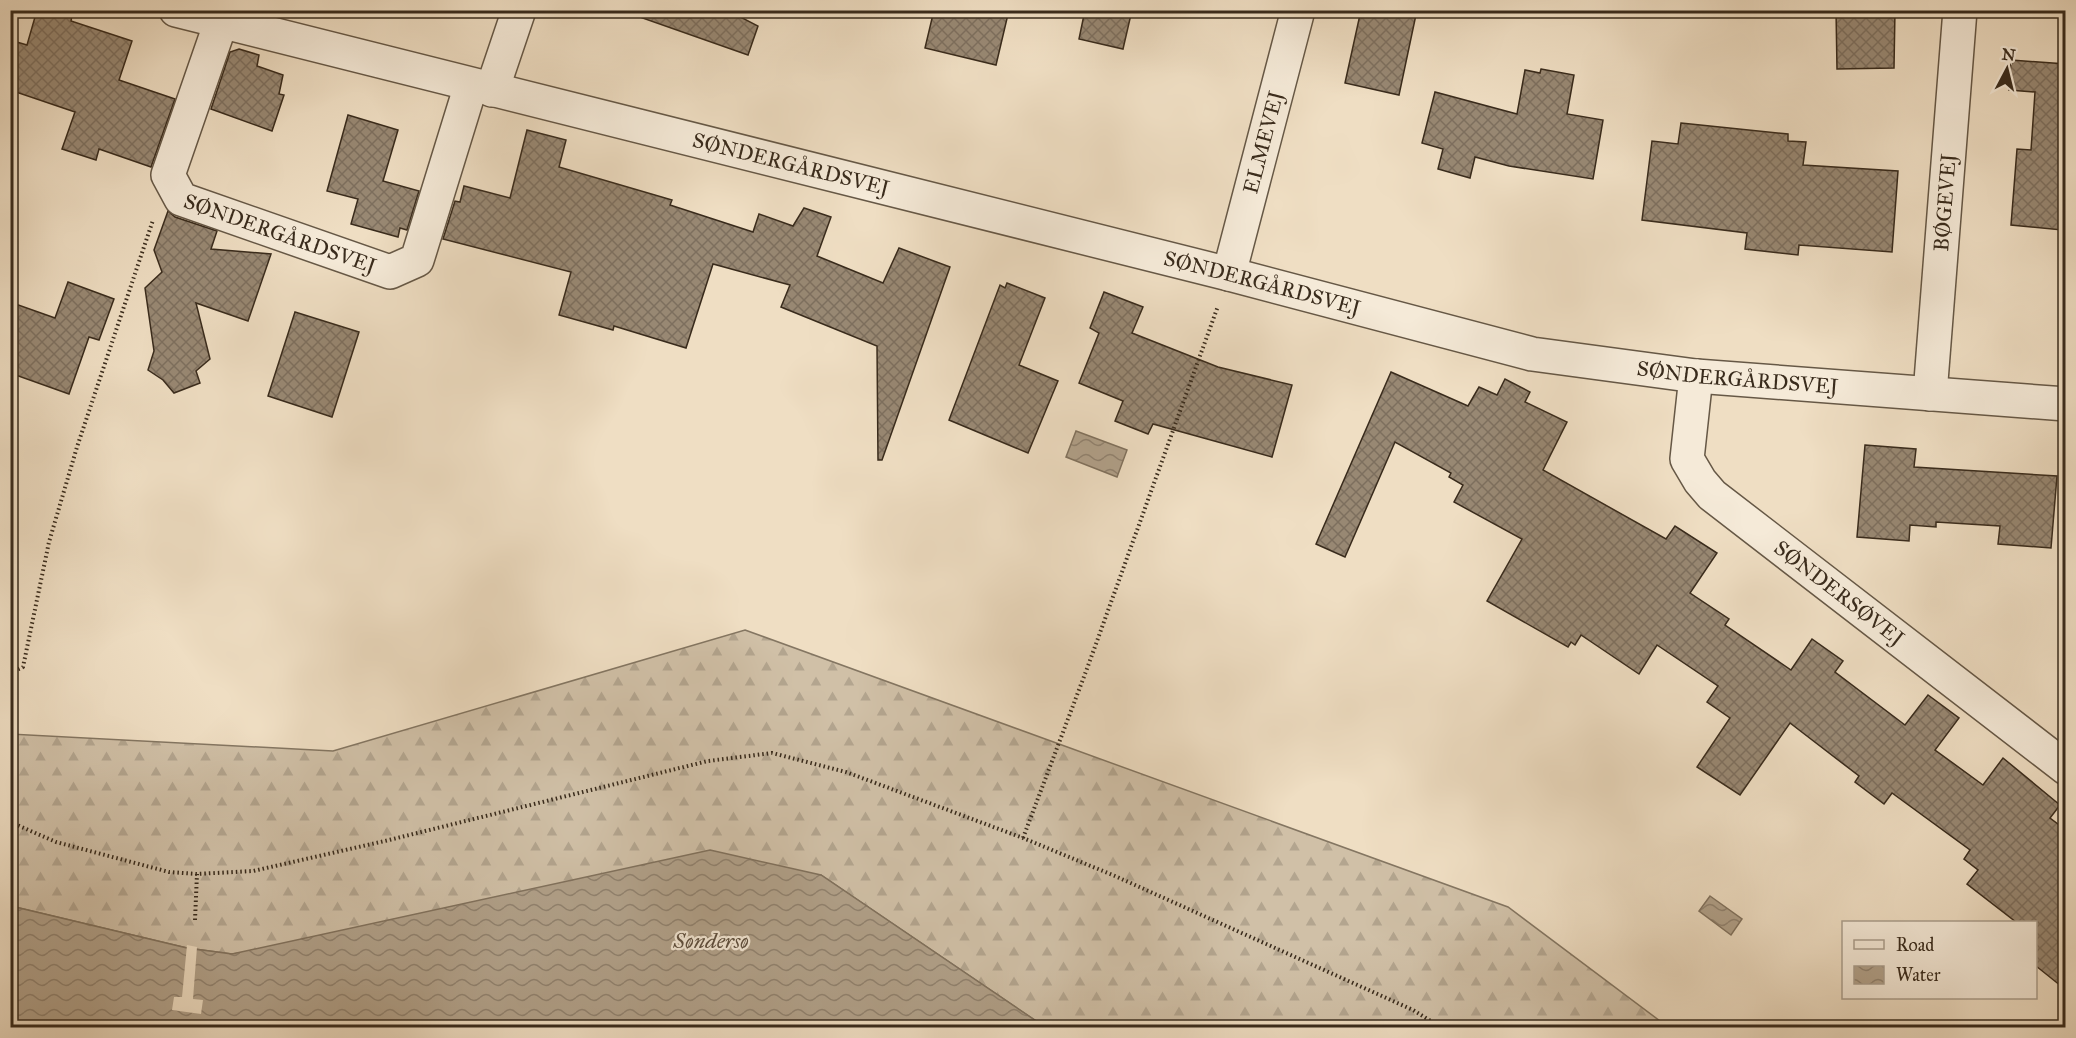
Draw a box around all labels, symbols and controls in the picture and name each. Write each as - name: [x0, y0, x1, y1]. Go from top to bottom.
- north arrow: [1977, 39, 2037, 99]
- text: N: [2001, 44, 2017, 65]
- street label: ELMEVEJ: [1238, 88, 1289, 197]
- street label: SØNDERGÅRDSVEJ: [690, 127, 893, 202]
- street label: BØGEVEJ: [1928, 152, 1962, 253]
- street label: SØNDERGÅRDSVEJ: [180, 188, 380, 279]
- street label: SØNDERGÅRDSVEJ: [1161, 245, 1364, 321]
- street label: SØNDERGÅRDSVEJ: [1635, 355, 1840, 400]
- street label: SØNDERSØVEJ: [1769, 535, 1910, 652]
- legend: [1842, 921, 2037, 999]
- water label: Søndersø: [672, 927, 749, 954]
- text: Road: [1896, 934, 1934, 956]
- text: Water: [1896, 964, 1941, 986]

